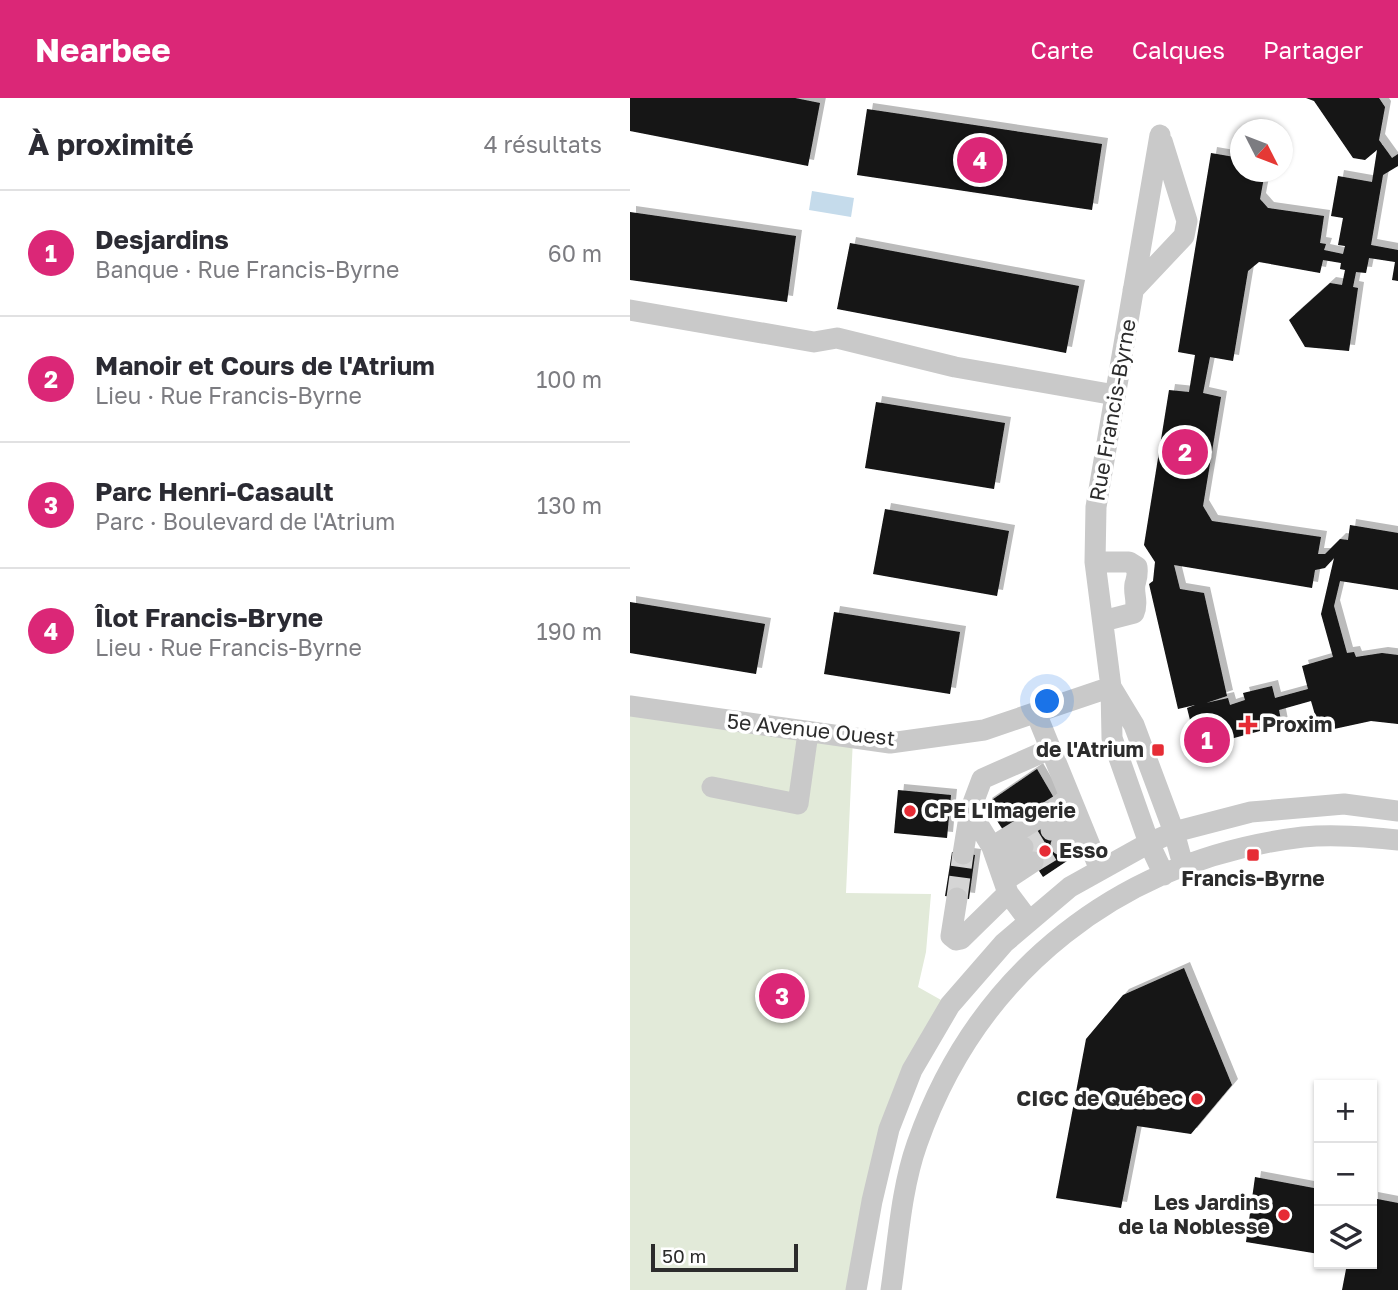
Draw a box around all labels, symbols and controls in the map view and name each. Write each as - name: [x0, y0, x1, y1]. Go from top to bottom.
- text: Nearbee: [35, 30, 171, 69]
- text: Carte: [1030, 35, 1094, 64]
- text: Calques: [1132, 35, 1225, 64]
- text: Partager: [1263, 35, 1363, 64]
- north arrow: [1230, 119, 1293, 182]
- text: À proximité: [28, 126, 194, 162]
- text: 4 résultats: [484, 130, 602, 158]
- pin: 4: [957, 134, 1003, 186]
- text: Desjardins: [95, 224, 229, 255]
- text: 1: [45, 239, 57, 267]
- text: 60 m: [548, 239, 602, 267]
- text: Banque · Rue Francis-Byrne: [95, 255, 399, 283]
- street label: Rue Francis-Byrne: [1083, 317, 1141, 503]
- text: Manoir et Cours de l'Atrium: [95, 350, 435, 381]
- text: 2: [44, 365, 58, 393]
- text: 100 m: [536, 365, 602, 393]
- text: Lieu · Rue Francis-Byrne: [95, 381, 362, 409]
- pin: 2: [1162, 426, 1208, 478]
- text: Parc Henri-Casault: [95, 476, 334, 507]
- text: 3: [44, 491, 58, 519]
- text: 130 m: [537, 491, 602, 519]
- text: Parc · Boulevard de l'Atrium: [95, 507, 395, 535]
- text: Îlot Francis-Bryne: [95, 602, 323, 633]
- text: 4: [44, 617, 58, 645]
- text: 190 m: [537, 617, 602, 645]
- text: Lieu · Rue Francis-Byrne: [95, 633, 362, 661]
- your location: [1030, 684, 1064, 718]
- street label: 5e Avenue Ouest: [726, 707, 896, 751]
- place label: Proxim: [1262, 711, 1332, 737]
- pin: 1: [1184, 714, 1230, 766]
- marker: Proxim: [1240, 717, 1256, 733]
- place label: de l'Atrium: [1036, 736, 1144, 762]
- marker: de l'Atrium: [1150, 742, 1166, 758]
- place label: CPE L'Imagerie: [924, 797, 1076, 823]
- marker: CPE L'Imagerie: [902, 803, 918, 819]
- place label: Esso: [1059, 837, 1108, 863]
- marker: Esso: [1037, 843, 1053, 859]
- marker: Francis-Byrne: [1245, 847, 1261, 863]
- place label: Francis-Byrne: [1181, 865, 1325, 891]
- pin: 3: [759, 970, 805, 1022]
- map controls: [1314, 1080, 1377, 1269]
- button: +: [1314, 1080, 1377, 1143]
- place label: CIGC de Québec: [1016, 1085, 1183, 1111]
- marker: CIGC de Québec: [1189, 1091, 1205, 1107]
- button: −: [1314, 1143, 1377, 1206]
- place label: Les Jardins de la Noblesse: [1118, 1189, 1270, 1239]
- button: layers: [1314, 1206, 1377, 1269]
- marker: Les Jardins de la Noblesse: [1276, 1207, 1292, 1223]
- scale bar: [651, 1241, 798, 1273]
- text: 50 m: [662, 1244, 706, 1267]

